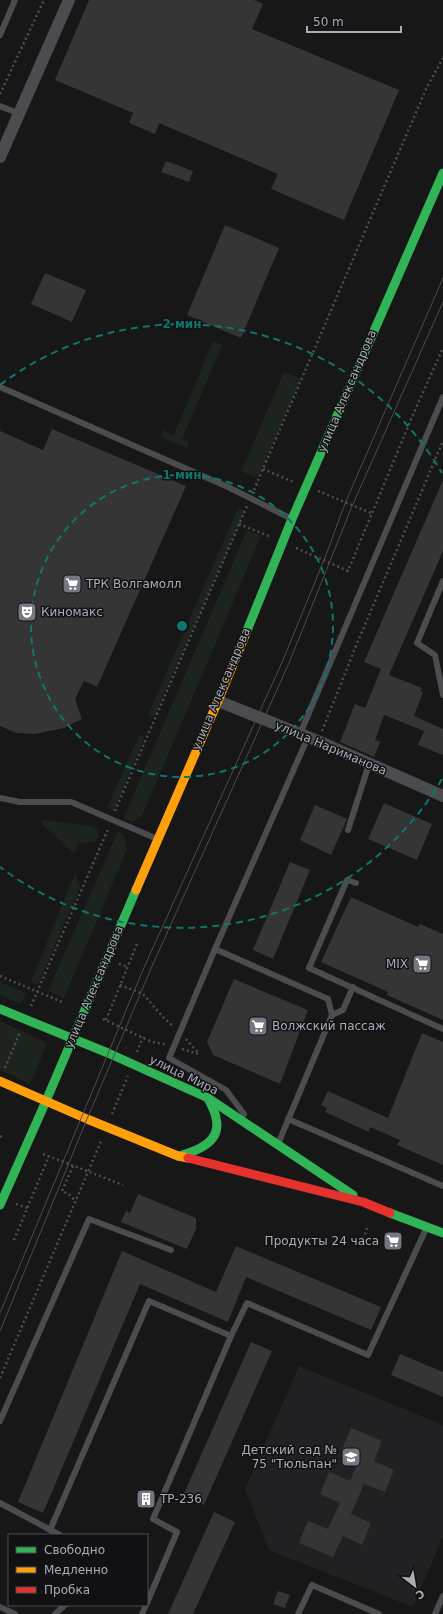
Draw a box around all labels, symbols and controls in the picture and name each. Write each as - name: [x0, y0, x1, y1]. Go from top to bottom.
- scale bar: [307, 8, 401, 34]
- text: 50 m: [313, 15, 344, 29]
- text: 2 мин: [162, 317, 202, 331]
- street label: улица Александрова: [315, 328, 379, 454]
- text: 1 мин: [162, 468, 202, 482]
- supermarket icon: ТРК Волгамолл: [61, 573, 83, 595]
- place label: ТРК Волгамолл: [85, 577, 182, 591]
- theatre icon: Киномакс: [16, 601, 38, 623]
- place label: Киномакс: [41, 605, 103, 619]
- centre of rings: [175, 619, 189, 633]
- street label: улица Александрова: [189, 626, 253, 752]
- street label: улица Нариманова: [273, 718, 389, 778]
- street label: улица Александрова: [62, 924, 126, 1050]
- supermarket icon: MIX: [411, 953, 433, 975]
- place label: MIX: [386, 957, 408, 971]
- supermarket icon: Волжский пассаж: [247, 1015, 269, 1037]
- place label: Волжский пассаж: [272, 1019, 386, 1033]
- street label: улица Мира: [147, 1052, 221, 1098]
- supermarket icon: Продукты 24 часа: [382, 1230, 404, 1252]
- place label: Продукты 24 часа: [265, 1234, 379, 1248]
- place label: Детский сад № 75 "Тюльпан": [241, 1443, 337, 1471]
- school or university icon: Детский сад № 75 "Тюльпан": [340, 1446, 362, 1468]
- building icon: ТР-236: [135, 1488, 157, 1510]
- place label: ТР-236: [159, 1492, 202, 1506]
- legend: [8, 1534, 148, 1606]
- text: Свободно: [44, 1543, 105, 1557]
- text: Медленно: [44, 1563, 108, 1577]
- north arrow: [395, 1566, 435, 1606]
- text: Пробка: [44, 1583, 90, 1597]
- text: С: [413, 1586, 427, 1602]

